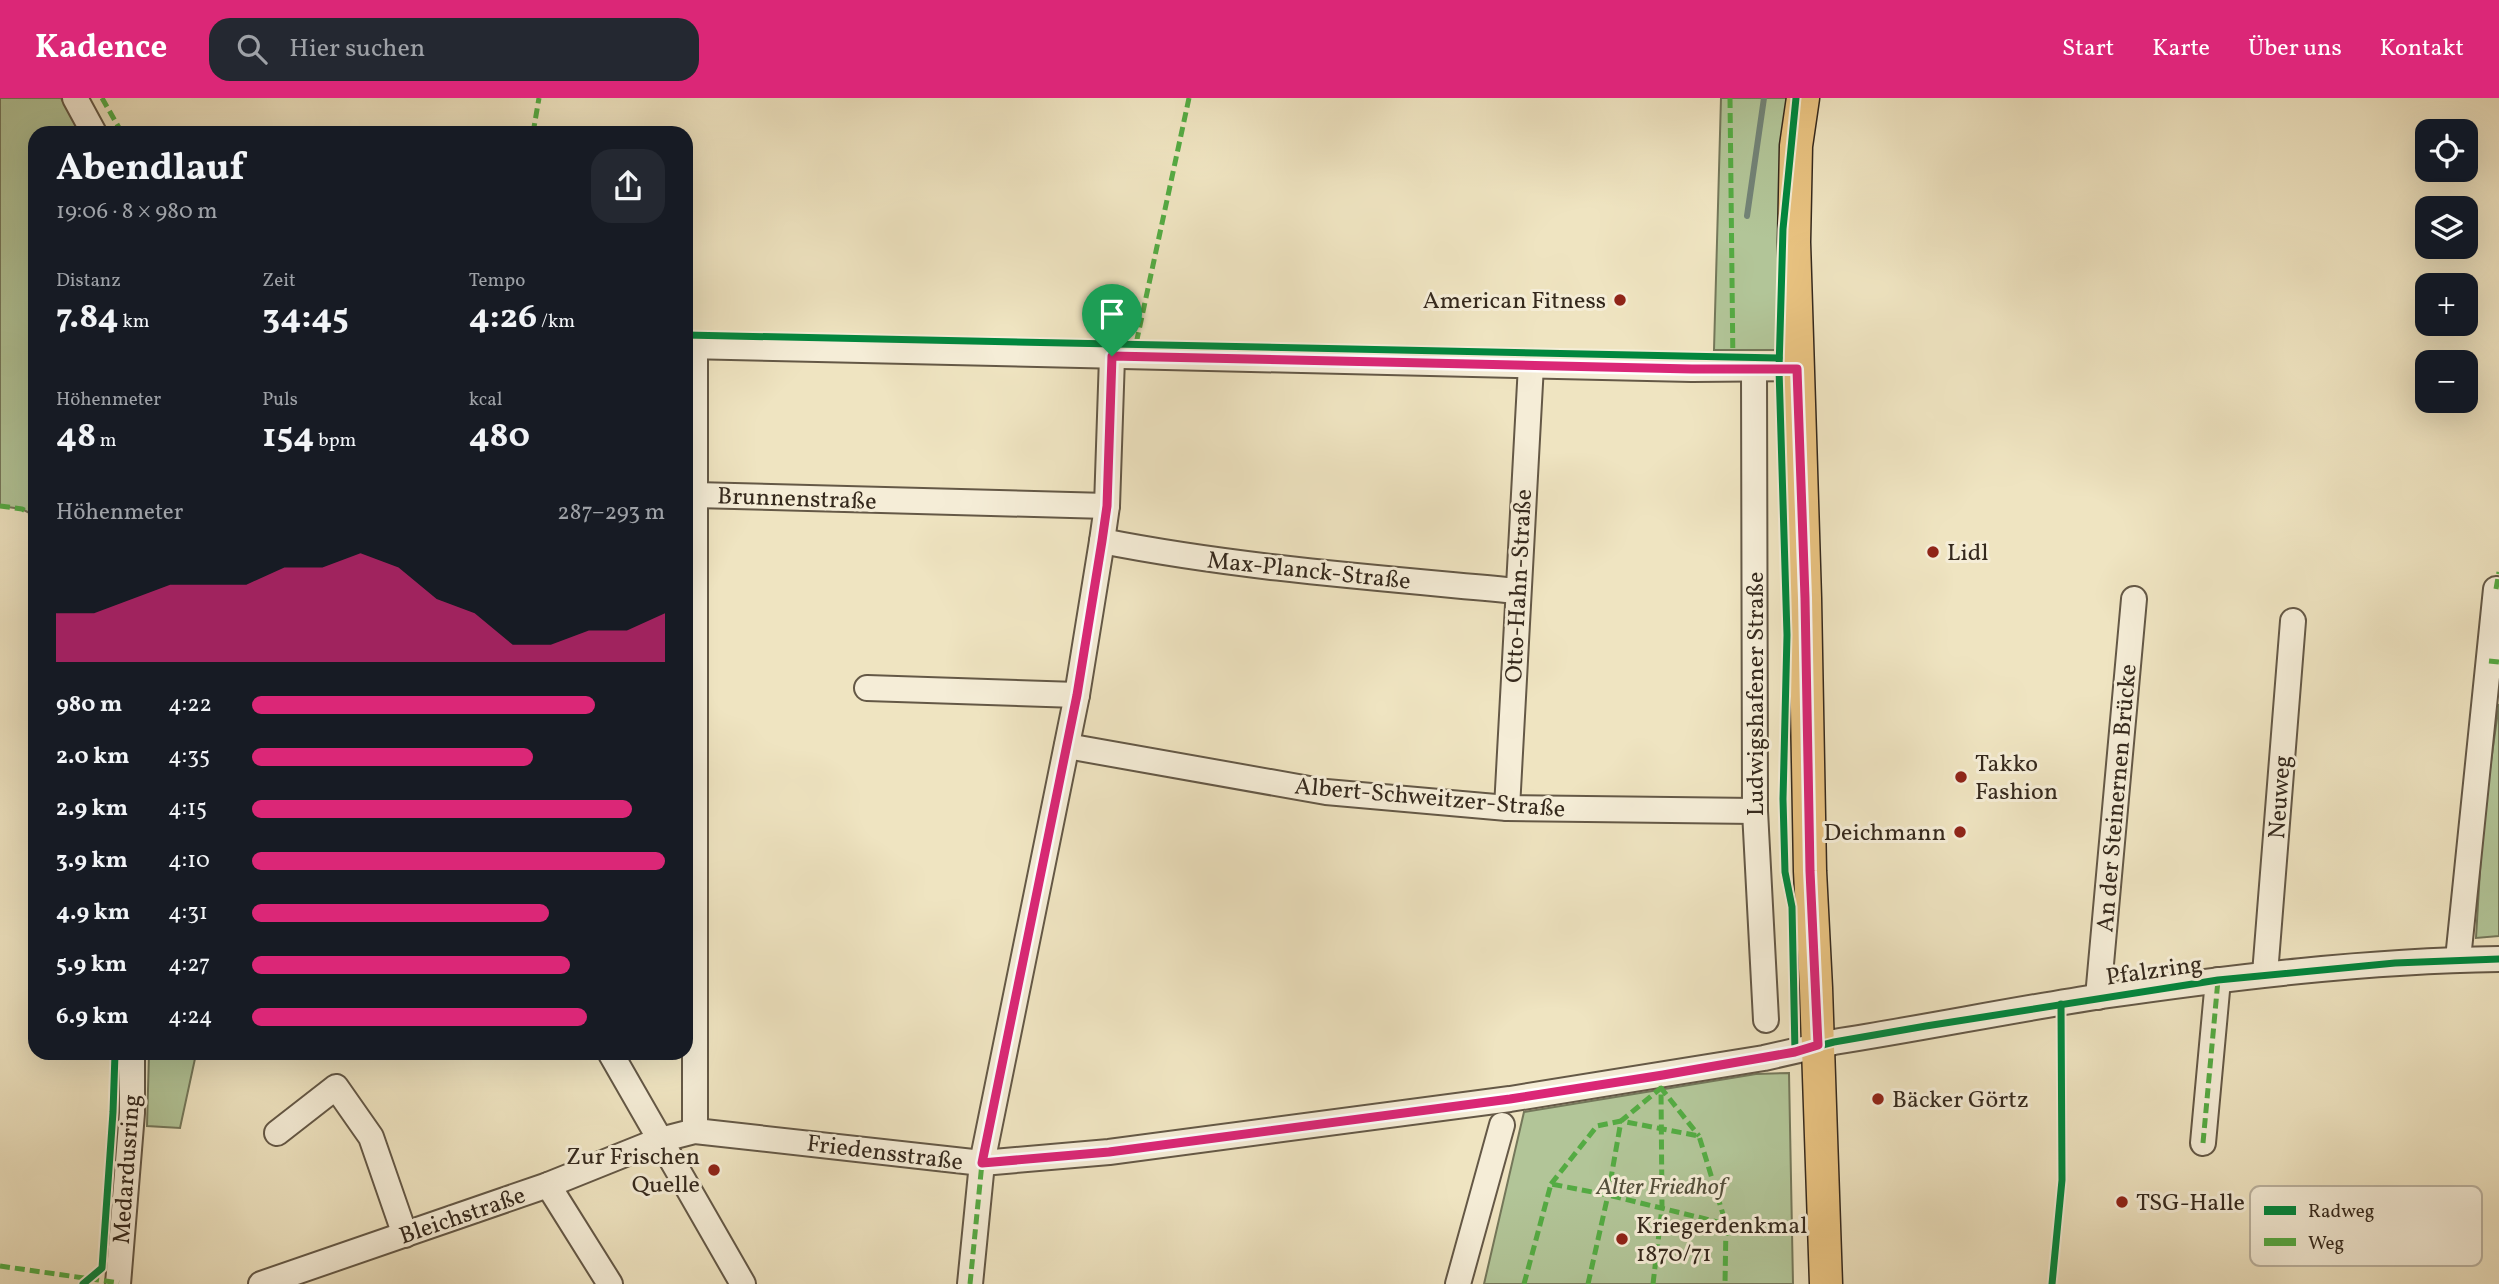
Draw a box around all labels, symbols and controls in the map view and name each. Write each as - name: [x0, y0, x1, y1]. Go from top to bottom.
- search box: [209, 18, 699, 81]
- text: Kadence: [35, 26, 167, 72]
- icon: search: [233, 30, 271, 68]
- text: Hier suchen: [289, 31, 425, 67]
- text: Start: [2062, 32, 2114, 66]
- text: Karte: [2152, 32, 2210, 66]
- text: Über uns: [2248, 32, 2342, 66]
- text: Kontakt: [2380, 32, 2464, 66]
- map controls: [2415, 119, 2478, 413]
- button: locate: [2415, 119, 2478, 182]
- text: Abendlauf: [56, 143, 244, 196]
- button: share: [591, 149, 665, 223]
- text: 19:06 · 8 × 980 m: [56, 196, 218, 228]
- button: layers: [2415, 196, 2478, 259]
- text: Distanz: [56, 268, 121, 294]
- text: Zeit: [262, 268, 296, 294]
- text: Tempo: [469, 268, 525, 294]
- button: +: [2415, 273, 2478, 336]
- pin: [1082, 284, 1142, 356]
- place label: American Fitness: [1423, 285, 1606, 319]
- marker: American Fitness: [1612, 292, 1628, 308]
- text: 7.84: [56, 294, 119, 342]
- text: 34:45: [262, 294, 349, 342]
- text: 4:26: [469, 294, 537, 342]
- icon: arrive: [1093, 295, 1131, 333]
- text: km: [119, 309, 150, 335]
- text: /km: [537, 309, 575, 335]
- button: −: [2415, 350, 2478, 413]
- text: Höhenmeter: [56, 387, 161, 413]
- text: Puls: [262, 387, 298, 413]
- text: kcal: [469, 387, 502, 413]
- text: 48: [56, 413, 96, 461]
- text: 154: [262, 413, 314, 461]
- text: 480: [469, 413, 530, 461]
- text: m: [96, 428, 117, 454]
- text: bpm: [314, 428, 356, 454]
- street label: Brunnenstraße: [717, 480, 877, 520]
- street label: Otto-Hahn-Straße: [1498, 488, 1542, 684]
- text: Höhenmeter: [56, 497, 183, 529]
- text: 287–293 m: [557, 497, 665, 529]
- place label: Lidl: [1947, 537, 1988, 571]
- street label: Max-Planck-Straße: [1205, 544, 1412, 600]
- marker: Lidl: [1925, 544, 1941, 560]
- street label: Ludwigshafener Straße: [1740, 572, 1774, 816]
- street label: An der Steinernen Brücke: [2089, 663, 2147, 934]
- text: 980 m: [56, 689, 122, 721]
- text: 4:22: [168, 689, 212, 721]
- text: 2.0 km: [56, 741, 129, 773]
- text: 4:35: [168, 741, 210, 773]
- place label: Takko Fashion: [1975, 748, 2058, 810]
- street label: Neuweg: [2261, 754, 2301, 840]
- marker: Takko Fashion: [1953, 769, 1969, 785]
- street label: Albert-Schweitzer-Straße: [1293, 770, 1567, 828]
- text: 2.9 km: [56, 793, 128, 825]
- text: 4:15: [168, 793, 207, 825]
- place label: Deichmann: [1824, 817, 1946, 851]
- marker: Deichmann: [1952, 824, 1968, 840]
- text: 3.9 km: [56, 845, 128, 877]
- text: 4:10: [168, 845, 210, 877]
- text: 4.9 km: [56, 897, 130, 929]
- text: 4:31: [168, 897, 208, 929]
- street label: Pfalzring: [2104, 948, 2205, 996]
- text: 5.9 km: [56, 949, 127, 981]
- text: 4:27: [168, 949, 210, 981]
- text: 6.9 km: [56, 1001, 129, 1033]
- text: 4:24: [168, 1001, 213, 1033]
- place label: Bäcker Görtz: [1892, 1084, 2029, 1118]
- marker: Bäcker Görtz: [1870, 1091, 1886, 1107]
- street label: Medardusring: [106, 1093, 150, 1245]
- street label: Friedensstraße: [805, 1128, 965, 1180]
- place label: Zur Frischen Quelle: [566, 1141, 700, 1203]
- marker: Zur Frischen Quelle: [706, 1162, 722, 1178]
- park label: Alter Friedhof: [1595, 1171, 1731, 1205]
- street label: Bleichstraße: [395, 1179, 530, 1254]
- legend: [2250, 1186, 2482, 1266]
- place label: TSG-Halle: [2136, 1187, 2245, 1221]
- marker: TSG-Halle: [2114, 1194, 2130, 1210]
- text: Radweg: [2308, 1199, 2374, 1225]
- place label: Kriegerdenkmal 1870/71: [1636, 1210, 1807, 1272]
- marker: Kriegerdenkmal 1870/71: [1614, 1231, 1630, 1247]
- text: Weg: [2308, 1231, 2344, 1257]

